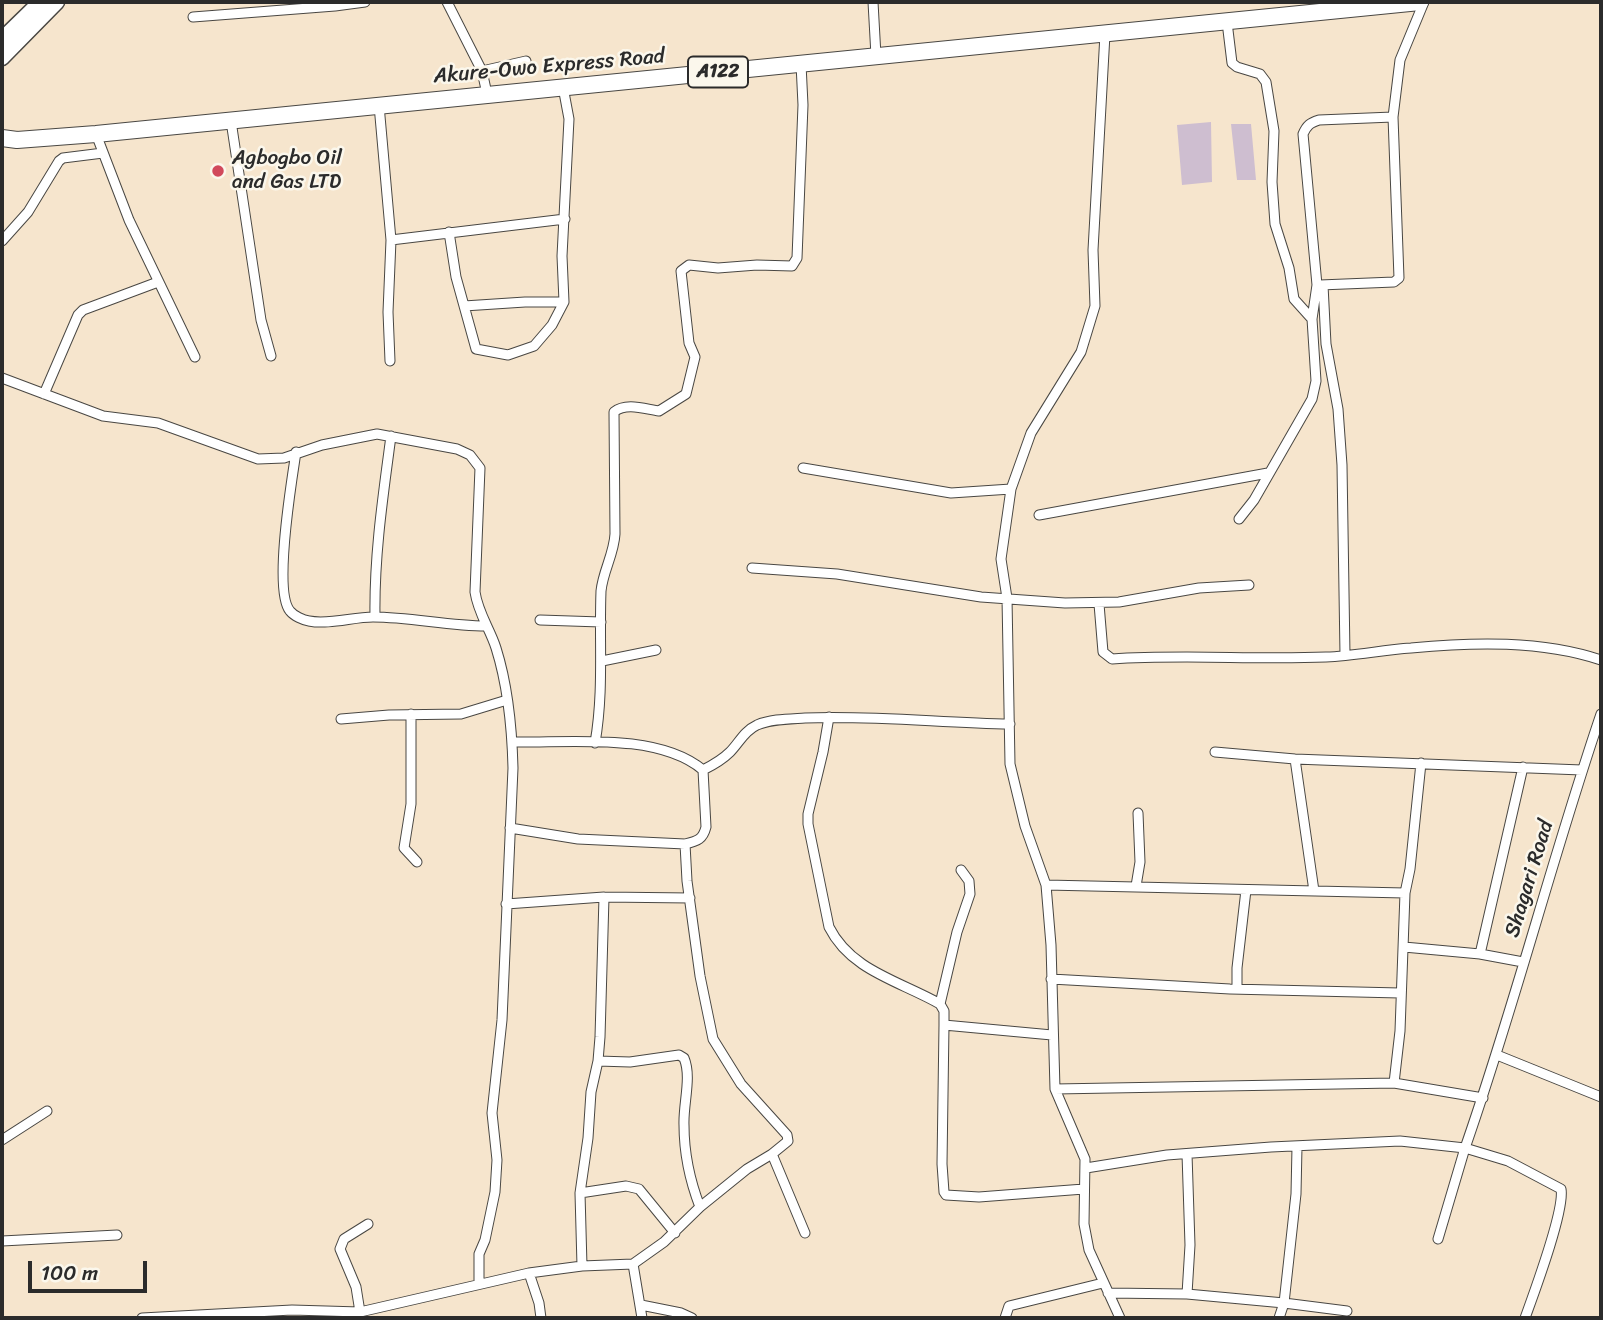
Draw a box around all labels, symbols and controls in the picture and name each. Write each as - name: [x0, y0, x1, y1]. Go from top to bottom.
- street label: Akure-Owo Express Road: [432, 44, 666, 90]
- road number: A122: [688, 57, 748, 88]
- place label: Agbogbo Oil and Gas LTD: [232, 146, 342, 196]
- marker: Agbogbo Oil and Gas LTD: [210, 163, 226, 179]
- street label: Shagari Road: [1500, 818, 1560, 940]
- scale bar: [32, 1246, 150, 1290]
- text: 100 m: [41, 1254, 98, 1292]

